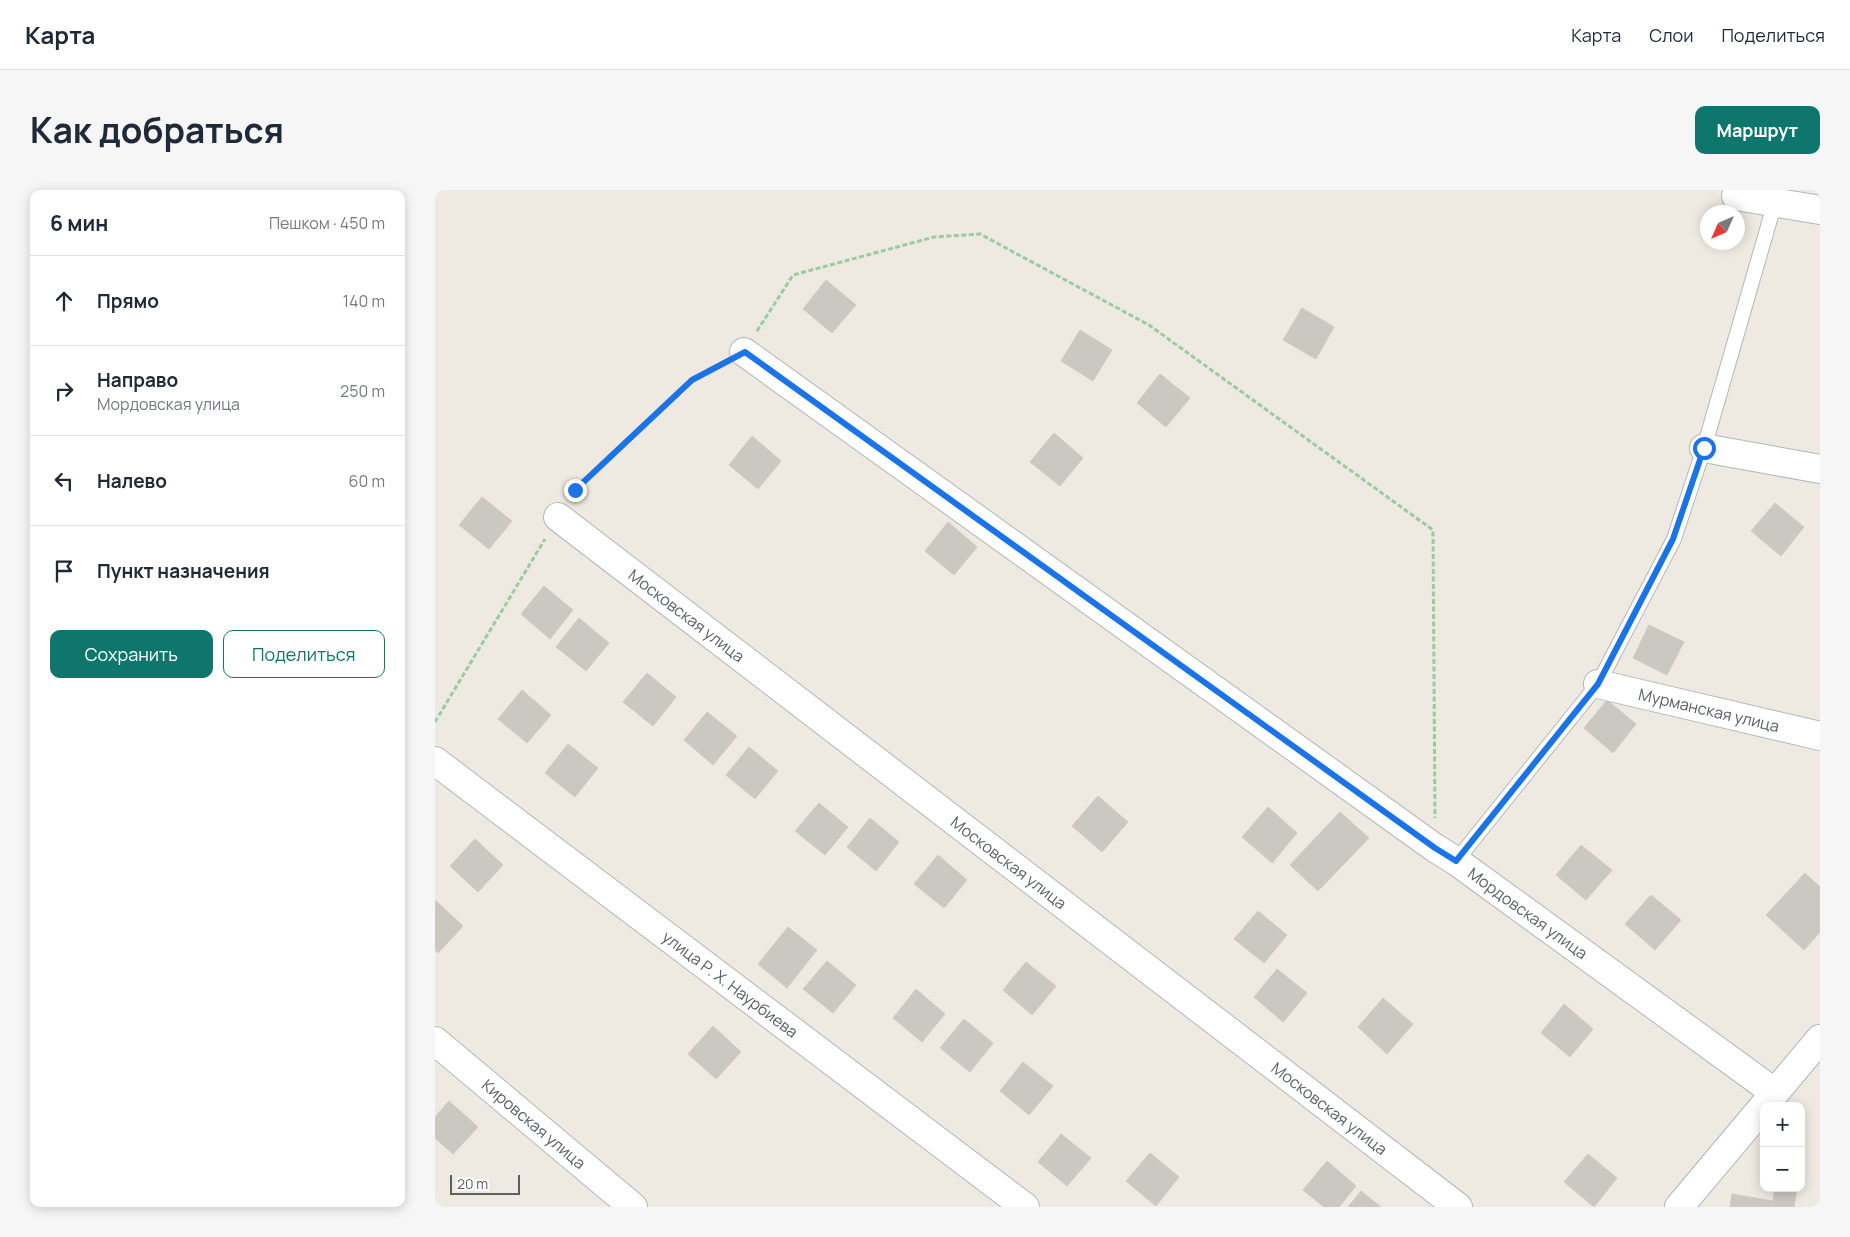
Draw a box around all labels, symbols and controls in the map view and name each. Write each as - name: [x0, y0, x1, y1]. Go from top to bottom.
- text: Карта: [25, 18, 95, 51]
- text: Карта: [1571, 23, 1621, 47]
- text: Слои: [1649, 23, 1693, 47]
- text: Поделиться: [1721, 23, 1825, 47]
- text: Как добраться: [30, 106, 284, 154]
- button: Маршрут: [1695, 106, 1820, 154]
- north arrow: [1700, 205, 1745, 250]
- text: 6 мин: [50, 209, 108, 237]
- text: Пешком · 450 m: [269, 212, 385, 234]
- icon: ahead: [50, 287, 78, 315]
- text: Прямо: [97, 288, 159, 314]
- text: 140 m: [343, 290, 385, 312]
- text: Направо: [97, 367, 178, 393]
- icon: right: [50, 377, 78, 405]
- text: 250 m: [340, 380, 385, 402]
- text: Мордовская улица: [97, 393, 240, 415]
- route start: [1693, 437, 1716, 460]
- icon: left: [50, 467, 78, 495]
- text: Налево: [97, 468, 167, 494]
- text: 60 m: [349, 470, 385, 492]
- route end: [564, 479, 587, 502]
- icon: arrive: [50, 557, 78, 585]
- text: Пункт назначения: [97, 558, 270, 584]
- street label: Московская улица: [624, 564, 749, 667]
- button: Сохранить: [50, 630, 213, 678]
- button: Поделиться: [223, 630, 385, 678]
- street label: Мурманская улица: [1636, 683, 1782, 737]
- street label: Московская улица: [946, 811, 1071, 914]
- street label: Мордовская улица: [1463, 862, 1592, 964]
- street label: улица Р. Х. Наурбиева: [658, 926, 803, 1043]
- street label: Московская улица: [1267, 1057, 1392, 1160]
- street label: Кировская улица: [477, 1074, 590, 1174]
- map controls: [1760, 1102, 1805, 1192]
- button: +: [1760, 1102, 1805, 1147]
- button: −: [1760, 1147, 1805, 1192]
- scale bar: [450, 1172, 520, 1195]
- text: 20 m: [457, 1174, 488, 1193]

